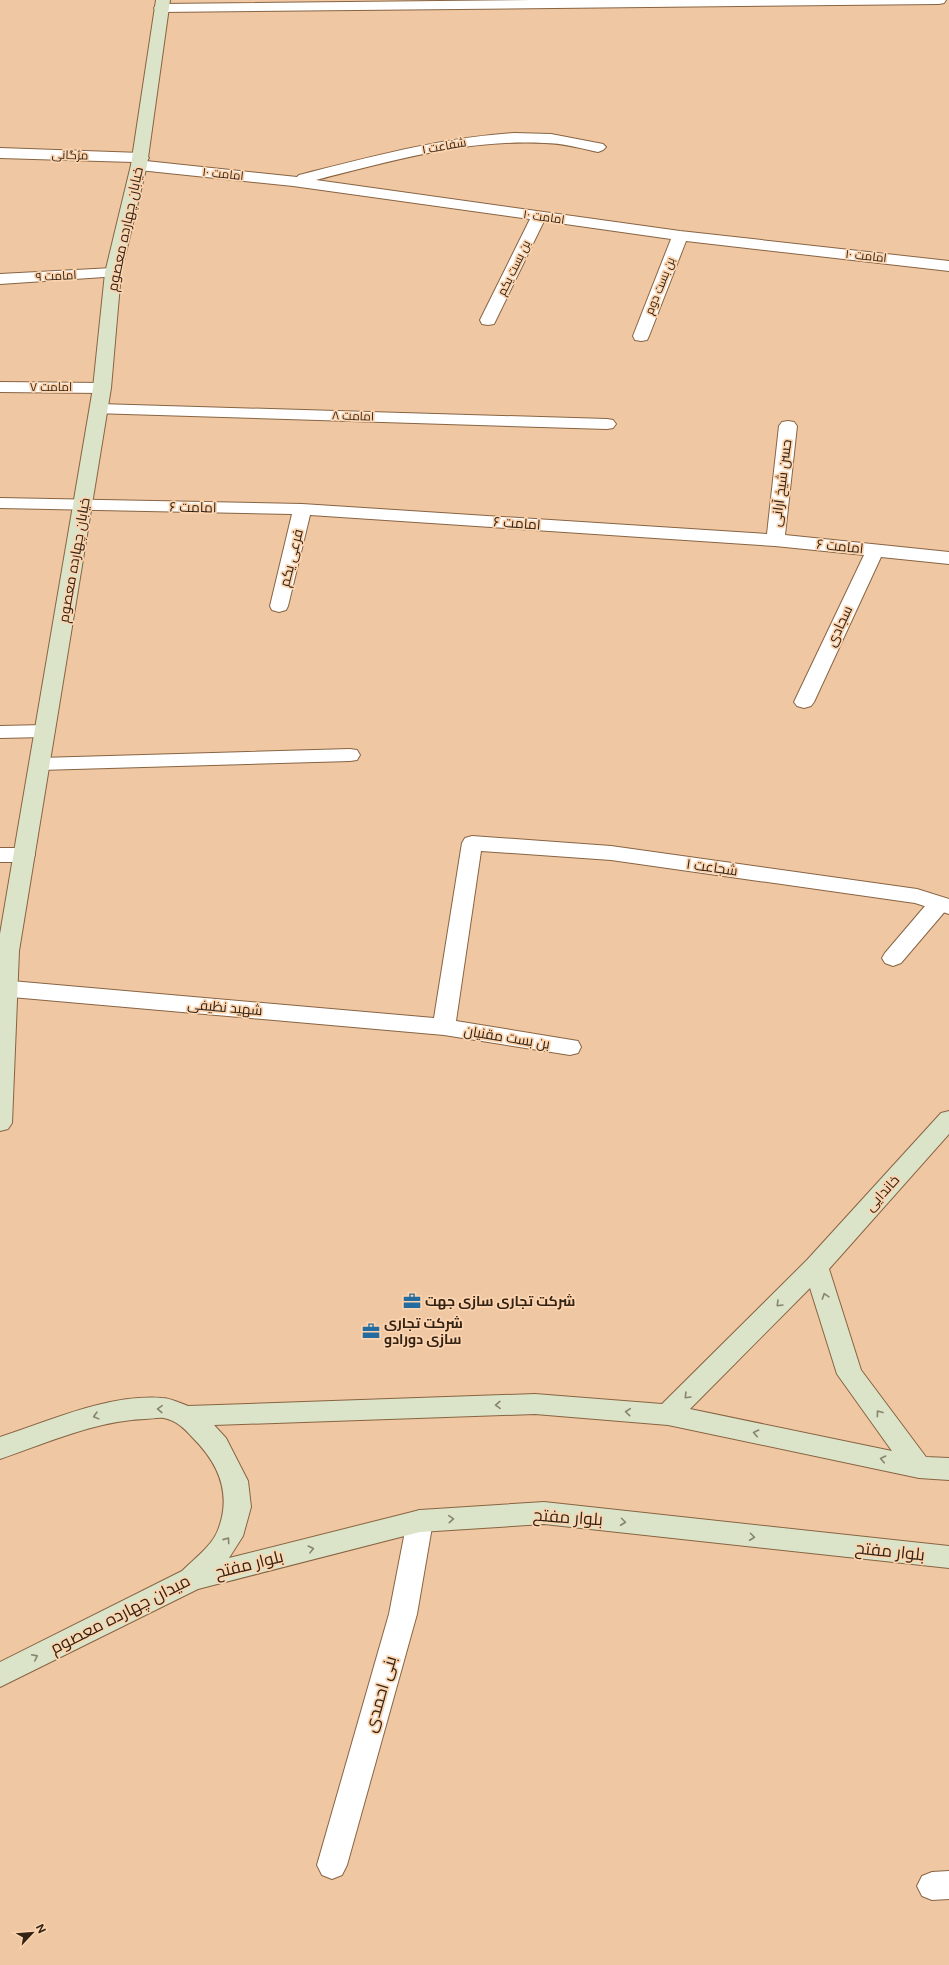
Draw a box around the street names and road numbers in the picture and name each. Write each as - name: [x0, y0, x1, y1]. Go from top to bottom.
- street label: شفاعت ۱: [421, 135, 467, 157]
- street label: مژگانی: [51, 147, 89, 163]
- street label: خیابان چهارده معصوم: [104, 165, 148, 293]
- street label: امامت ۱۰: [202, 165, 244, 183]
- street label: امامت ۱۰: [522, 207, 566, 227]
- street label: بن بست یکم: [495, 238, 534, 298]
- street label: امامت ۱۰: [845, 247, 887, 265]
- street label: بن بست دوم: [642, 255, 679, 317]
- street label: امامت ۹: [35, 268, 77, 284]
- street label: امامت ۷: [30, 380, 72, 394]
- street label: امامت ۸: [332, 408, 374, 424]
- street label: حسن شیخ آرانی: [768, 438, 795, 528]
- street label: خیابان چهارده معصوم: [55, 496, 95, 624]
- street label: امامت ۶: [169, 499, 217, 515]
- street label: امامت ۶: [493, 513, 541, 533]
- street label: فرعی یکم: [276, 527, 308, 589]
- street label: امامت ۶: [816, 536, 864, 556]
- street label: سجادی: [823, 603, 855, 649]
- street label: شجاعت ۱: [685, 855, 739, 879]
- street label: شهید نظیفی: [187, 996, 263, 1018]
- street label: بن بست مقنیان: [463, 1022, 551, 1052]
- street label: خاندایی: [862, 1172, 902, 1214]
- street label: بلوار مفتح: [532, 1505, 604, 1531]
- street label: بلوار مفتح: [854, 1537, 926, 1567]
- street label: بلوار مفتح: [213, 1546, 286, 1584]
- street label: میدان چهارده معصوم: [47, 1570, 194, 1660]
- street label: بنی احمدی: [360, 1654, 401, 1735]

